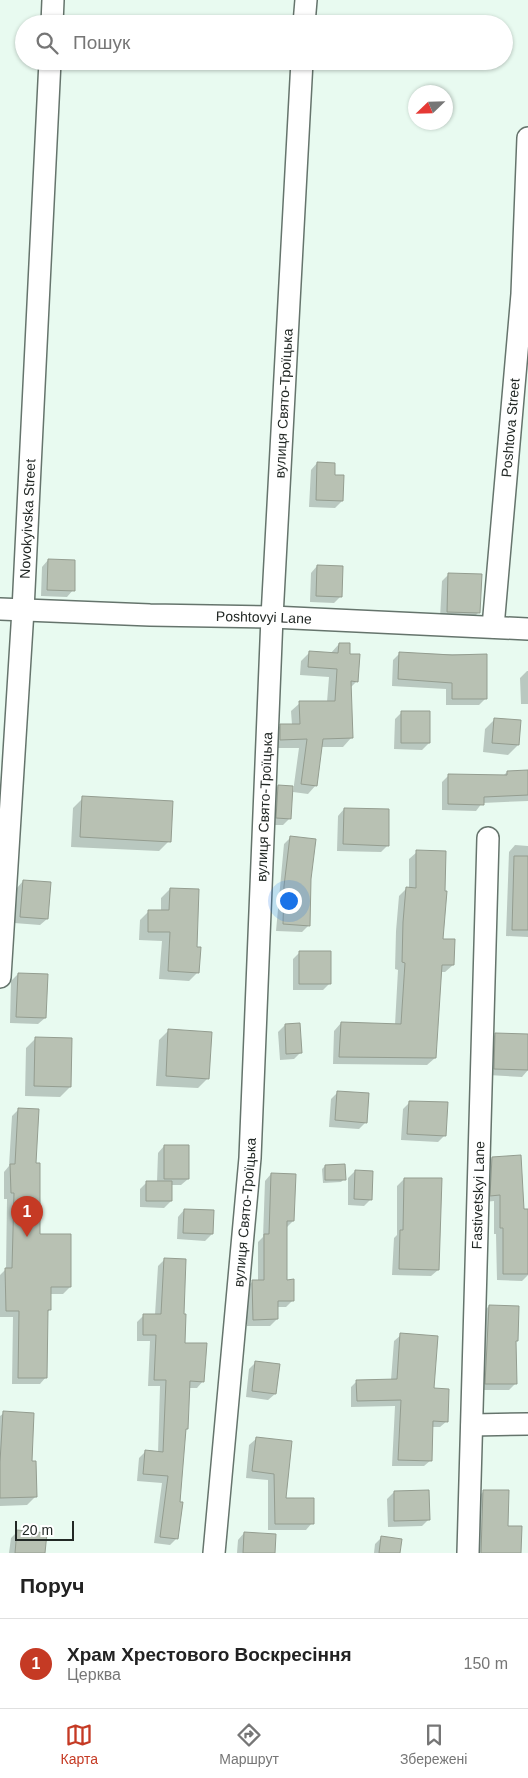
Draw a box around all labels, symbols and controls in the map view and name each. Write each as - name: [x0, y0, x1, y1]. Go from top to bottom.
- search box: [15, 15, 513, 70]
- icon: search: [33, 29, 61, 57]
- text: Пошук: [73, 32, 130, 53]
- north arrow: [408, 85, 453, 130]
- street label: вулиця Свято-Троїцька: [271, 328, 296, 479]
- street label: Poshtova Street: [498, 377, 523, 478]
- street label: Novokyivska Street: [17, 458, 38, 579]
- street label: Poshtovyi Lane: [216, 608, 312, 627]
- street label: вулиця Свято-Троїцька: [253, 732, 275, 882]
- your location: [276, 888, 302, 914]
- street label: вулиця Свято-Троїцька: [230, 1137, 259, 1288]
- street label: Fastivetskyi Lane: [468, 1141, 488, 1249]
- pin: 1: [11, 1196, 43, 1237]
- scale bar: [15, 1518, 74, 1541]
- text: 20 m: [22, 1522, 53, 1538]
- text: Поруч: [20, 1574, 84, 1597]
- text: Храм Хрестового Воскресіння: [67, 1644, 352, 1665]
- text: 1: [32, 1655, 40, 1672]
- text: 150 m: [464, 1655, 508, 1672]
- text: Церква: [67, 1666, 121, 1683]
- tab: Карта: [61, 1721, 98, 1767]
- tab: Маршрут: [219, 1721, 279, 1767]
- tab: Збережені: [400, 1721, 467, 1767]

